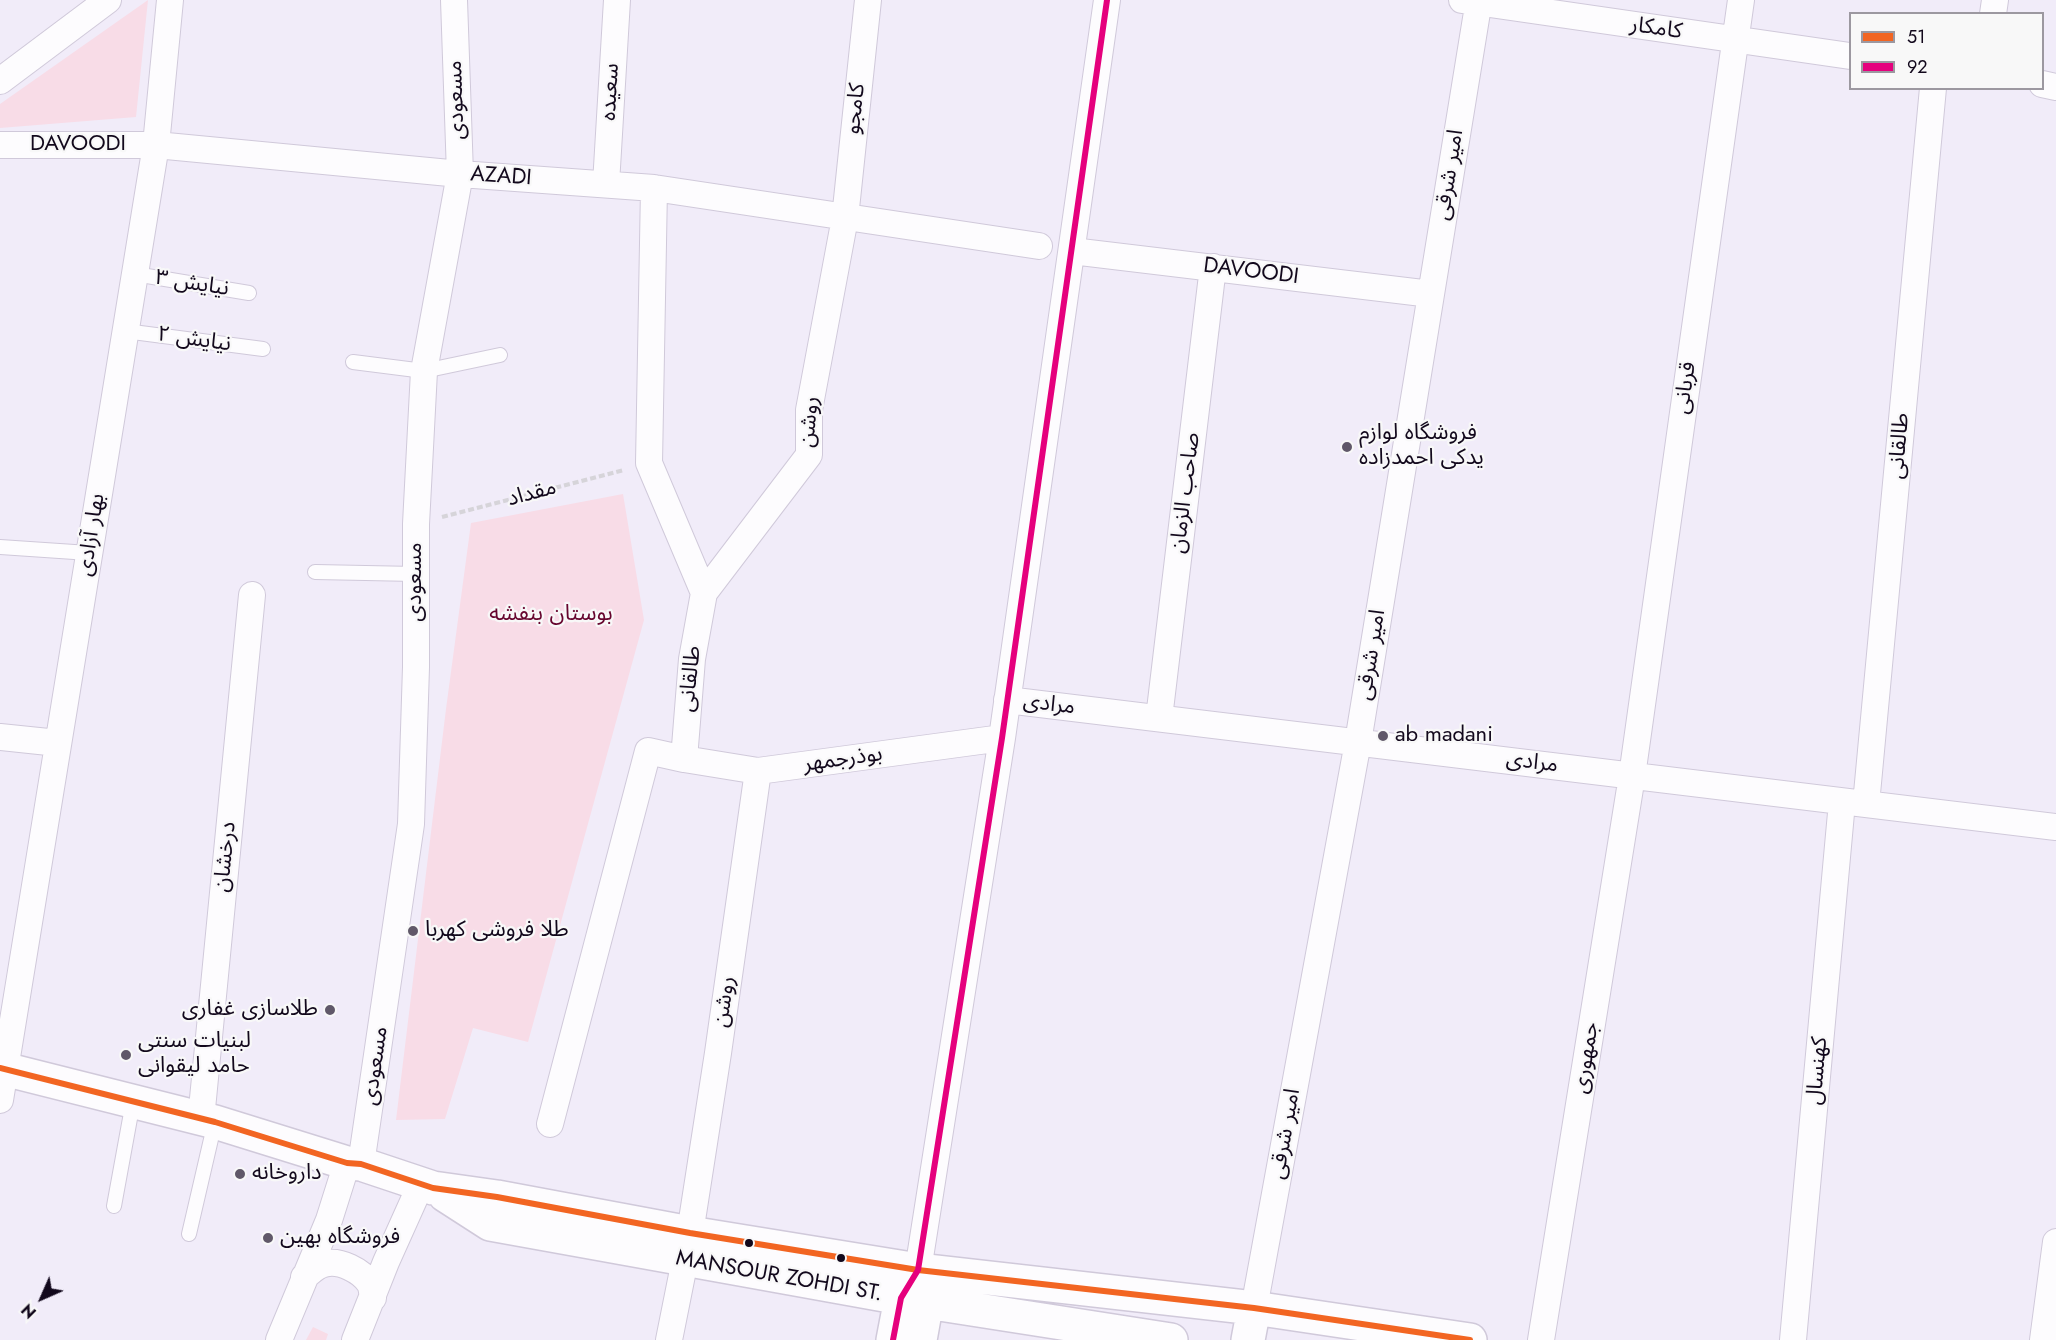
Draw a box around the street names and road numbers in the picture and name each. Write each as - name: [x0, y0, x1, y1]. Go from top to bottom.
- street label: کامکار: [1628, 12, 1684, 46]
- street label: مسعودی: [442, 60, 472, 140]
- street label: سعیده: [596, 63, 626, 121]
- street label: کامجو: [840, 82, 872, 136]
- street label: امیر شرقی: [1430, 128, 1470, 222]
- street label: DAVOODI: [30, 132, 126, 158]
- street label: AZADI: [469, 162, 533, 192]
- street label: DAVOODI: [1202, 253, 1300, 291]
- street label: نیایش ۳: [153, 265, 231, 303]
- street label: نیایش ۲: [155, 322, 233, 358]
- street label: قربانی: [1669, 360, 1703, 416]
- street label: روشن: [795, 395, 825, 449]
- street label: طالقانی: [1884, 412, 1916, 480]
- street label: صاحب الزمان: [1165, 431, 1207, 555]
- street label: مقداد: [504, 475, 560, 513]
- street label: بهار آزادی: [72, 492, 112, 578]
- street label: مسعودی: [403, 542, 429, 622]
- street label: امیر شرقی: [1352, 608, 1392, 702]
- street label: طالقانی: [674, 645, 708, 713]
- street label: مرادی: [1022, 689, 1076, 721]
- street label: بوذرجمهر: [802, 741, 884, 779]
- street label: مرادی: [1505, 747, 1559, 779]
- street label: درخشان: [209, 820, 243, 894]
- street label: روشن: [708, 975, 742, 1029]
- street label: جمهوری: [1568, 1020, 1606, 1096]
- street label: مسعودی: [357, 1025, 395, 1107]
- street label: کهنسال: [1802, 1036, 1834, 1106]
- street label: امیر شرقی: [1265, 1087, 1307, 1181]
- street label: MANSOUR ZOHDI ST.: [674, 1246, 884, 1308]

